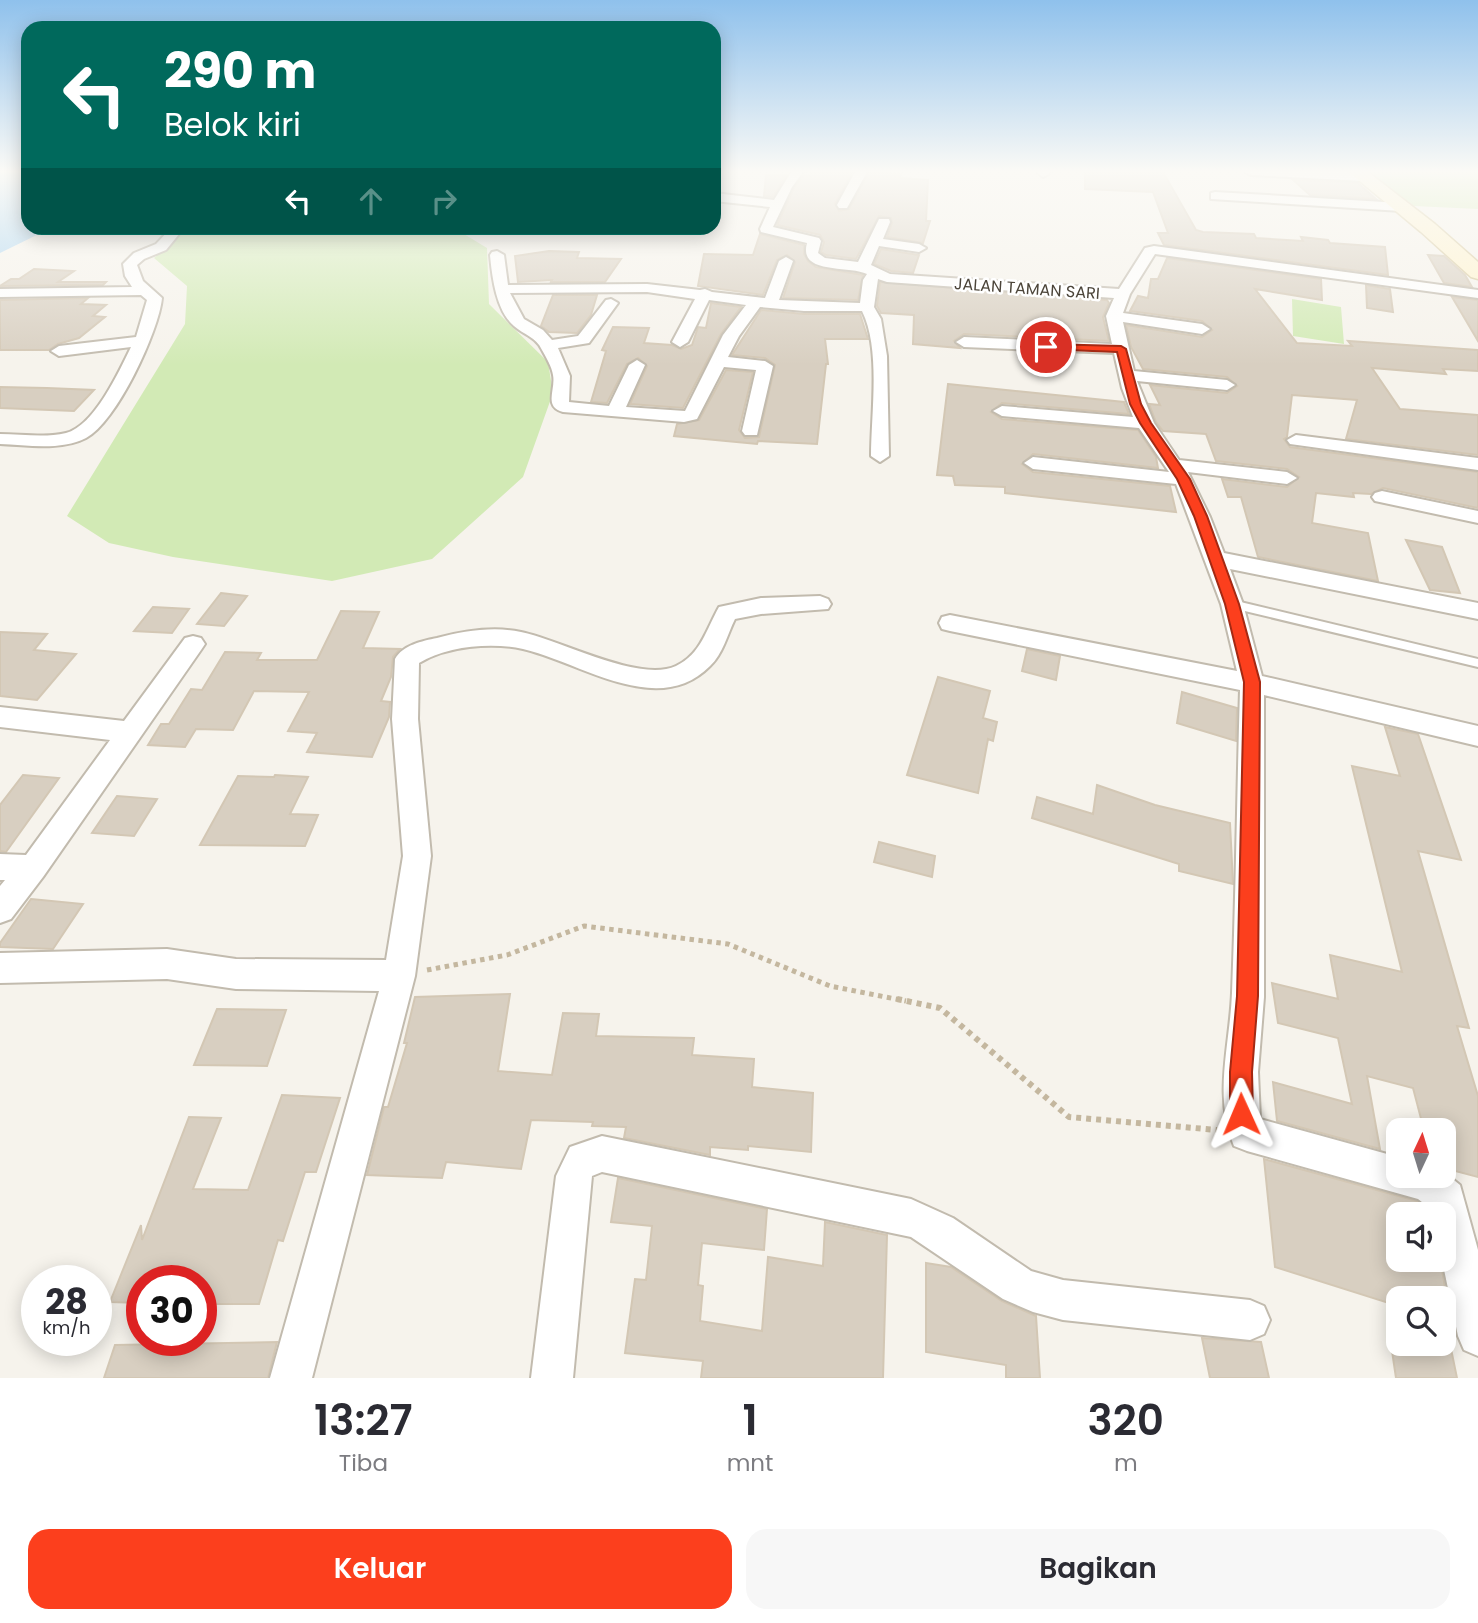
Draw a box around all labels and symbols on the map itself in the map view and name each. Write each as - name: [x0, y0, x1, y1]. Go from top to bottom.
- street label: JALAN TAMAN SARI: [953, 272, 1101, 305]
- pin: [1016, 317, 1076, 377]
- position arrow: [1204, 1077, 1278, 1151]
- north arrow: [1386, 1118, 1456, 1188]
- speed limit sign: 30: [126, 1265, 217, 1356]

